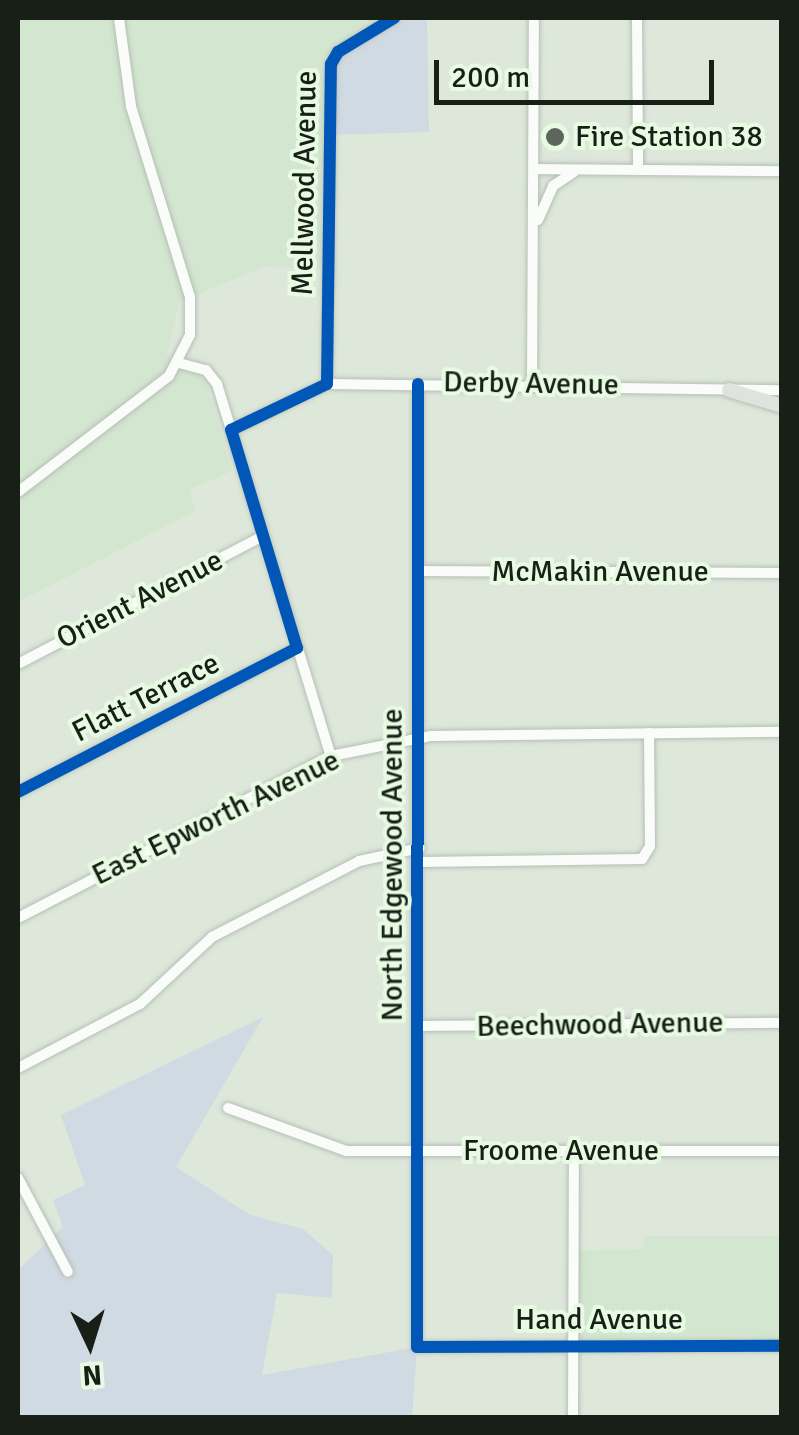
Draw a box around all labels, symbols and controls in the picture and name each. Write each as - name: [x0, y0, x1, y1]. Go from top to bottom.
- scale bar: [439, 40, 719, 102]
- text: 200 m: [451, 59, 530, 96]
- street label: Mellwood Avenue: [285, 70, 325, 296]
- place label: Fire Station 38: [575, 119, 763, 155]
- marker: Fire Station 38: [544, 126, 566, 148]
- street label: Derby Avenue: [443, 364, 619, 404]
- street label: Orient Avenue: [51, 543, 229, 657]
- street label: McMakin Avenue: [491, 554, 709, 590]
- street label: Flatt Terrace: [66, 646, 226, 750]
- street label: North Edgewood Avenue: [375, 709, 411, 1021]
- street label: East Epworth Avenue: [86, 742, 346, 894]
- street label: Beechwood Avenue: [476, 1005, 724, 1045]
- street label: Froome Avenue: [463, 1133, 659, 1169]
- north arrow: [40, 1295, 140, 1395]
- street label: Hand Avenue: [515, 1302, 683, 1338]
- text: N: [81, 1357, 103, 1393]

